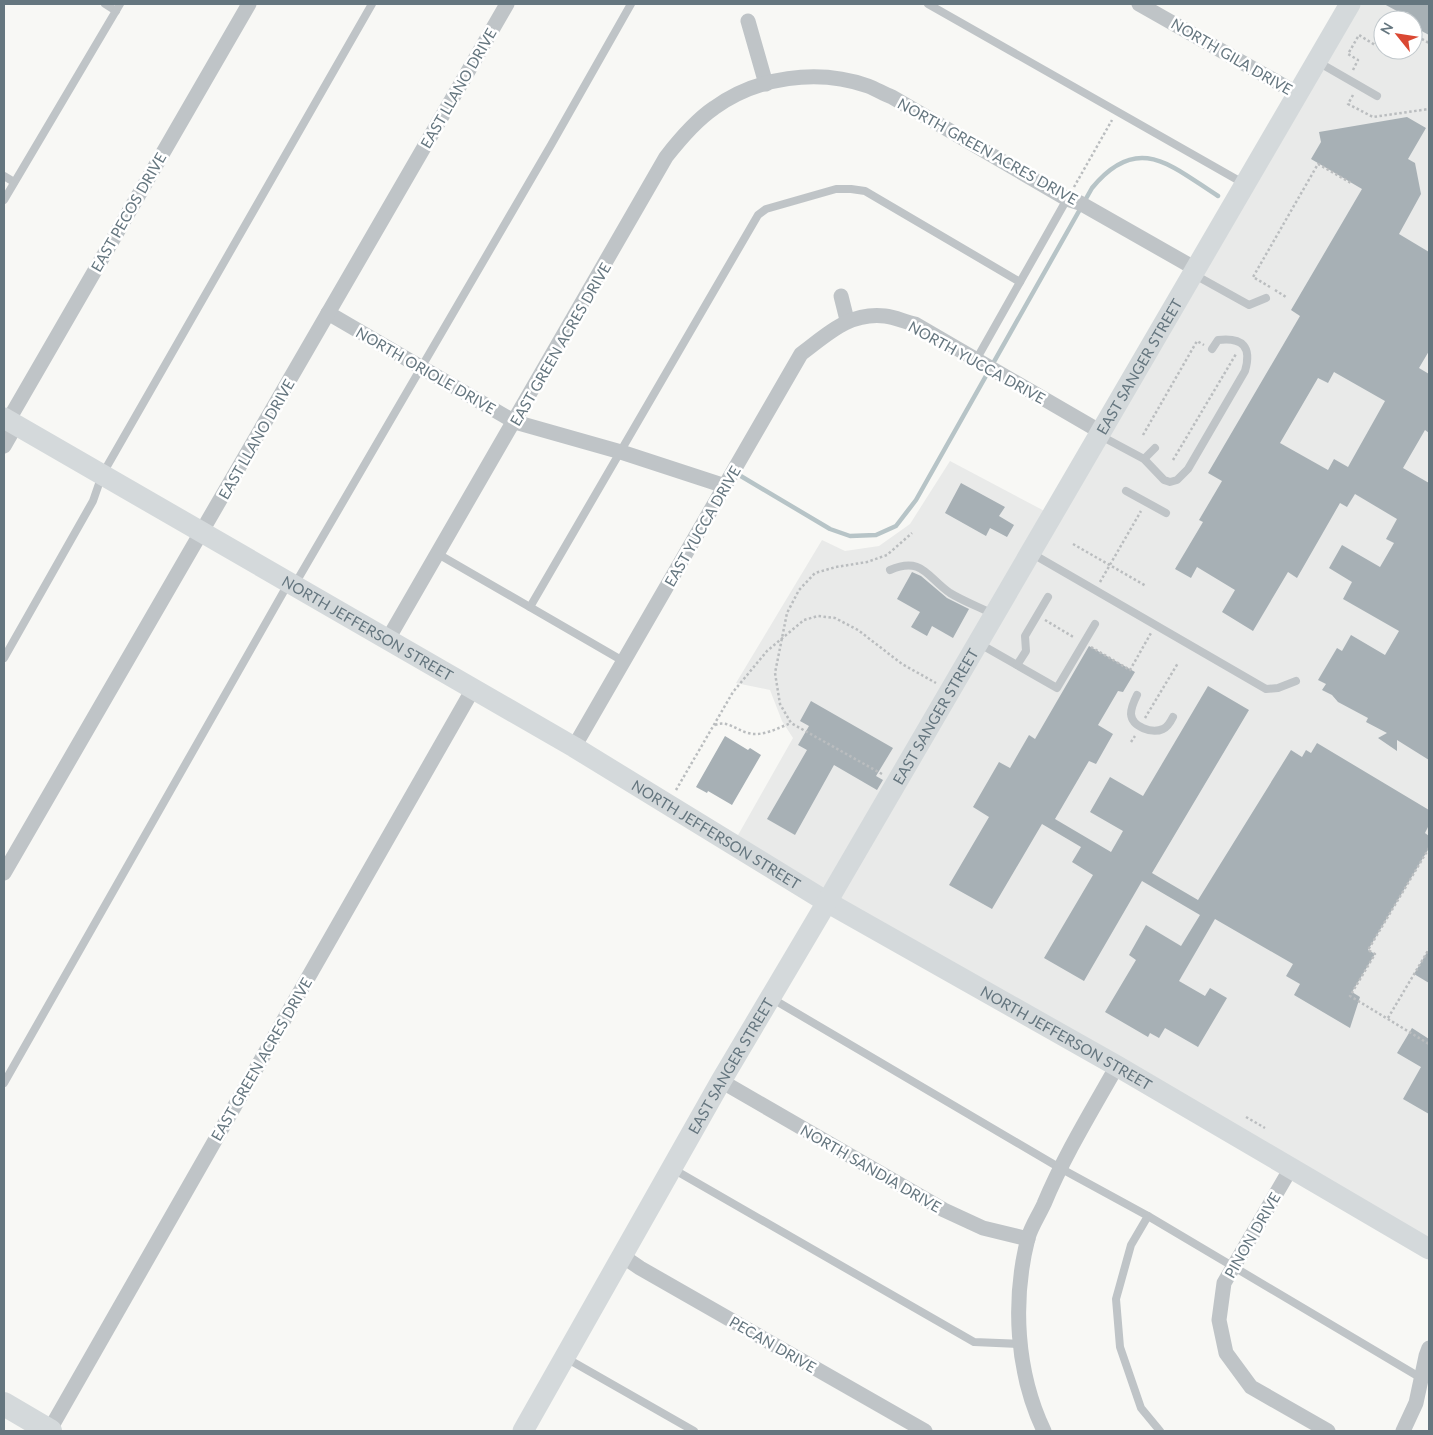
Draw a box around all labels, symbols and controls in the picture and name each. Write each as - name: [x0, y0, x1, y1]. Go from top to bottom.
- north arrow: [1373, 10, 1423, 60]
- street label: NORTH GILA DRIVE: [1168, 14, 1296, 98]
- text: N: [1376, 19, 1396, 37]
- street label: EAST LLANO DRIVE: [416, 25, 500, 151]
- street label: NORTH GREEN ACRES DRIVE: [895, 94, 1081, 208]
- street label: EAST PECOS DRIVE: [87, 149, 169, 275]
- street label: EAST GREEN ACRES DRIVE: [506, 259, 614, 429]
- street label: EAST SANGER STREET: [1092, 295, 1186, 438]
- street label: NORTH YUCCA DRIVE: [905, 317, 1049, 407]
- street label: NORTH ORIOLE DRIVE: [353, 323, 499, 417]
- street label: EAST LLANO DRIVE: [214, 376, 298, 502]
- street label: EAST YUCCA DRIVE: [660, 463, 744, 589]
- street label: NORTH JEFFERSON STREET: [279, 572, 457, 684]
- street label: EAST SANGER STREET: [889, 645, 982, 788]
- street label: NORTH JEFFERSON STREET: [629, 776, 804, 893]
- street label: EAST GREEN ACRES DRIVE: [207, 974, 315, 1144]
- street label: NORTH JEFFERSON STREET: [977, 982, 1155, 1094]
- street label: EAST SANGER STREET: [684, 995, 777, 1137]
- street label: NORTH SANDIA DRIVE: [798, 1120, 944, 1216]
- street label: PINON DRIVE: [1220, 1189, 1284, 1281]
- street label: PECAN DRIVE: [727, 1312, 819, 1376]

